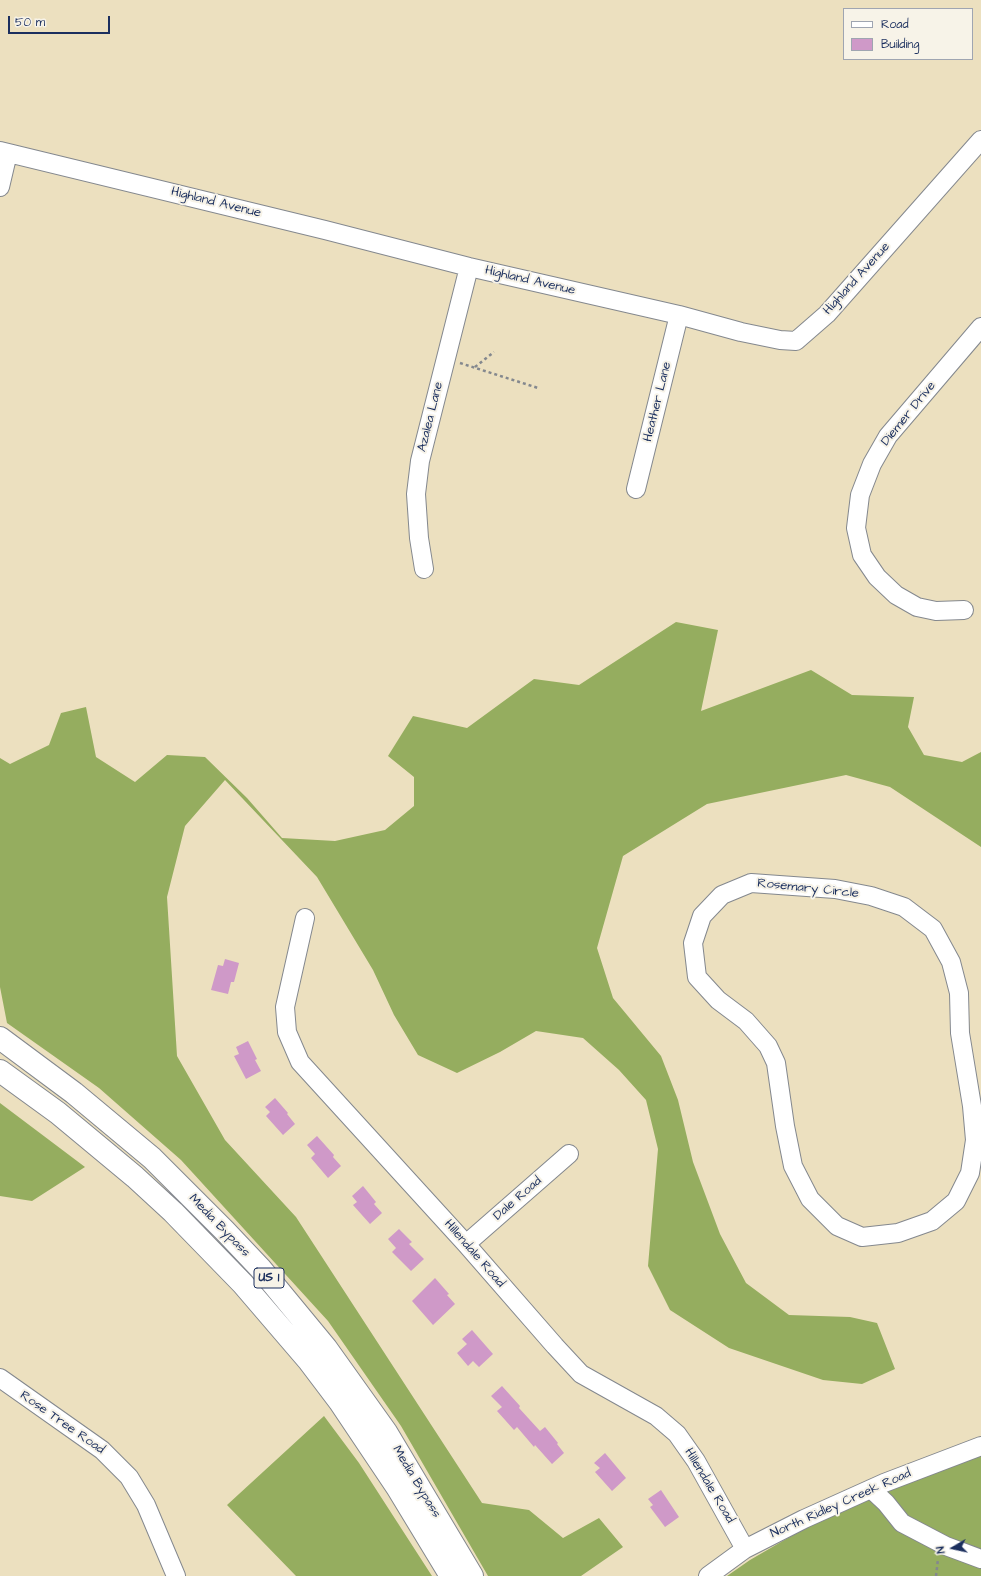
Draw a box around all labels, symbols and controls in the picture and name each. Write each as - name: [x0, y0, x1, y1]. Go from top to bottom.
- scale bar: [10, 8, 112, 34]
- legend: [843, 8, 973, 60]
- text: 50 m: [15, 14, 45, 31]
- text: Road: [881, 16, 909, 33]
- text: Building: [881, 36, 919, 53]
- street label: Highland Avenue: [169, 184, 263, 222]
- street label: Highland Avenue: [820, 240, 894, 318]
- street label: Highland Avenue: [483, 263, 577, 299]
- street label: Heather Lane: [641, 360, 675, 444]
- street label: Diemer Drive: [878, 379, 940, 449]
- street label: Azalea Lane: [415, 380, 447, 454]
- street label: Rosemary Circle: [756, 876, 860, 902]
- street label: Dale Road: [491, 1174, 545, 1224]
- street label: Media Bypass: [185, 1191, 253, 1261]
- street label: Hillendale Road: [440, 1217, 508, 1291]
- road number: US 1: [254, 1268, 284, 1288]
- street label: Rose Tree Road: [17, 1388, 107, 1458]
- street label: Media Bypass: [388, 1443, 444, 1521]
- street label: Hillendale Road: [680, 1446, 738, 1526]
- street label: North Ridley Creek Road: [768, 1466, 914, 1542]
- north arrow: [933, 1528, 973, 1568]
- text: N: [933, 1545, 949, 1555]

